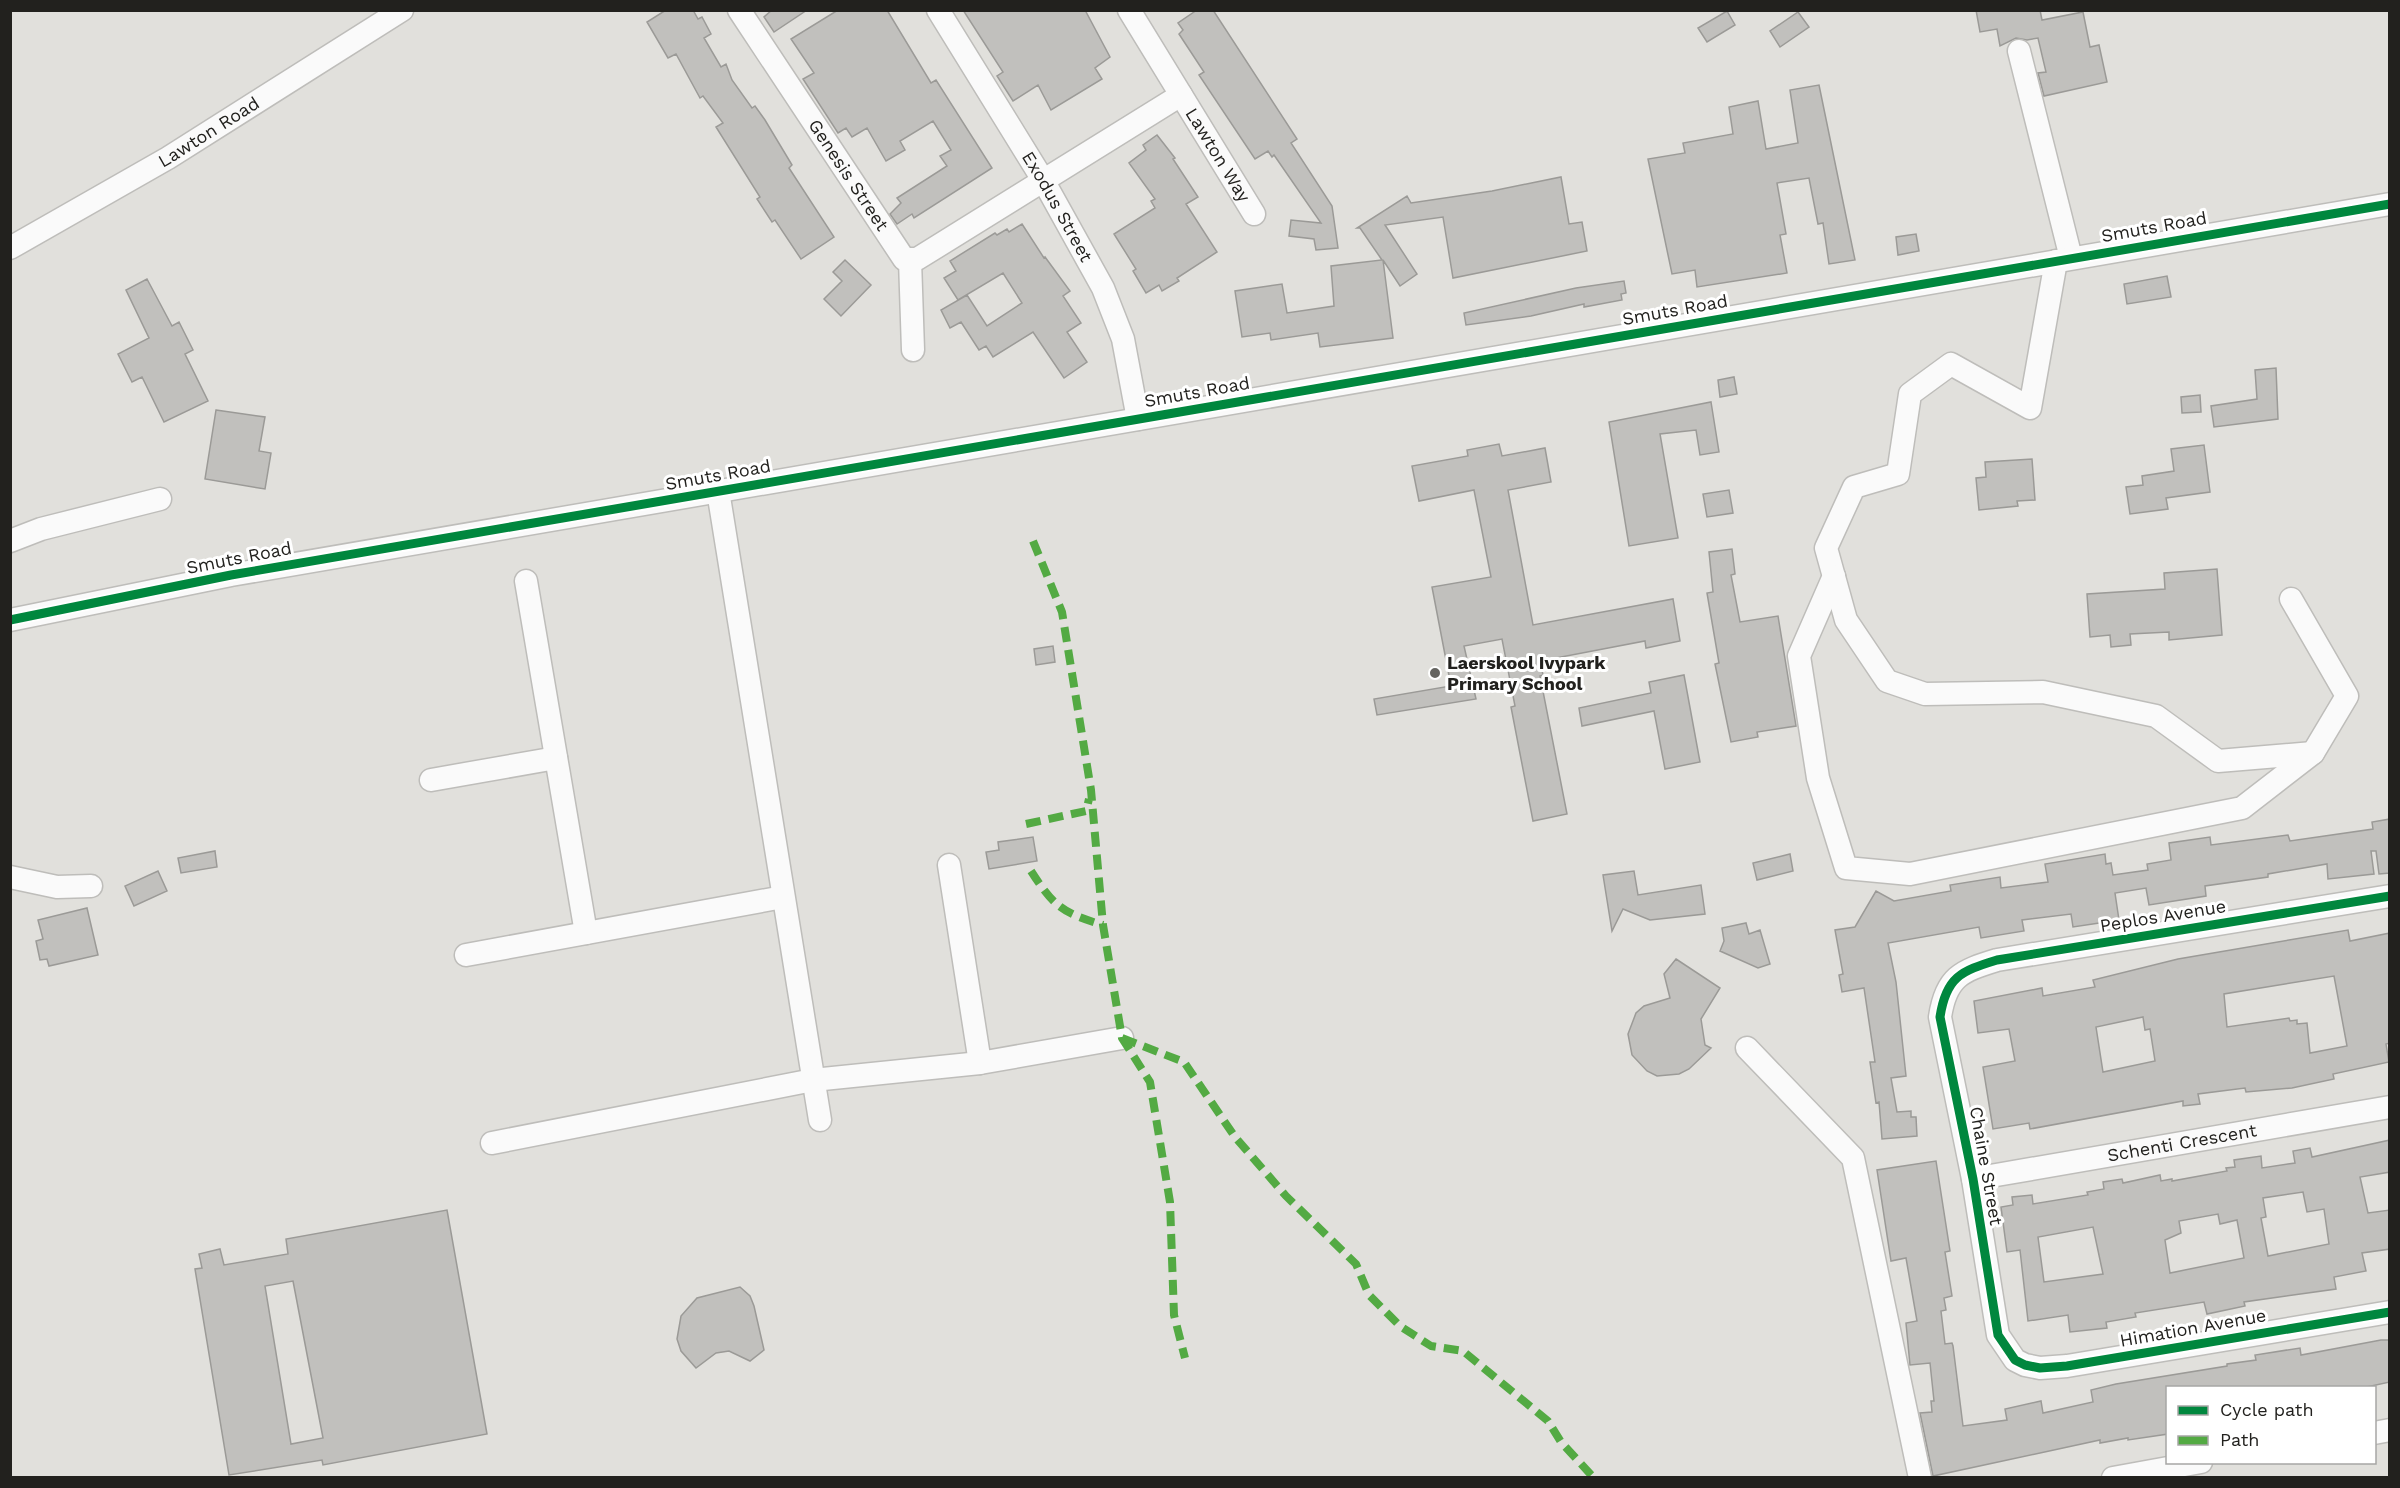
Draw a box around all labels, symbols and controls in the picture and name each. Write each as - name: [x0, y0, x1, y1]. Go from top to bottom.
- street label: Lawton Road: [154, 92, 263, 171]
- street label: Lawton Way: [1181, 104, 1255, 206]
- street label: Genesis Street: [804, 115, 893, 235]
- street label: Exodus Street: [1018, 147, 1098, 266]
- street label: Smuts Road: [2099, 207, 2208, 246]
- street label: Smuts Road: [1620, 290, 1729, 329]
- street label: Smuts Road: [1142, 372, 1251, 411]
- street label: Smuts Road: [663, 455, 772, 494]
- street label: Smuts Road: [184, 537, 293, 578]
- place label: Laerskool Ivypark Primary School: [1447, 652, 1606, 694]
- marker: Laerskool Ivypark Primary School: [1428, 666, 1442, 680]
- street label: Peplos Avenue: [2098, 895, 2227, 936]
- street label: Chaine Street: [1966, 1105, 2007, 1227]
- street label: Schenti Crescent: [2106, 1119, 2258, 1166]
- street label: Himation Avenue: [2118, 1304, 2268, 1351]
- legend: [2166, 1386, 2376, 1464]
- text: Cycle path: [2220, 1399, 2314, 1420]
- text: Path: [2220, 1429, 2260, 1450]

